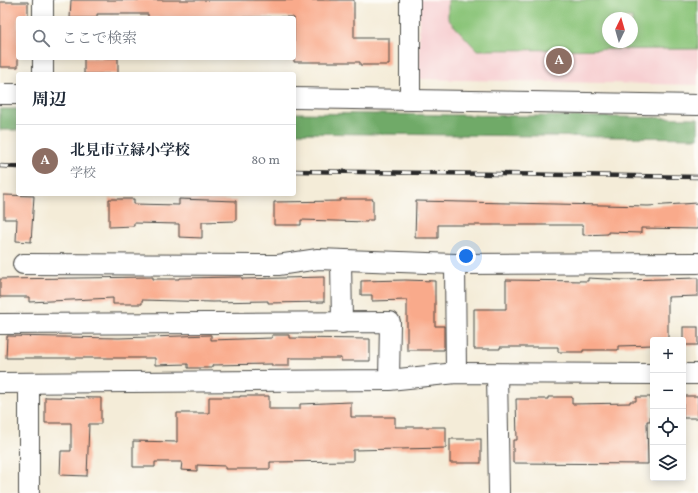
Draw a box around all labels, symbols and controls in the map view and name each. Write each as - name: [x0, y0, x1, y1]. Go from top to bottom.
- north arrow: [602, 12, 638, 48]
- search box: [16, 16, 296, 60]
- icon: search: [30, 27, 52, 49]
- text: ここで検索: [62, 29, 137, 50]
- pin: A: [546, 46, 572, 76]
- text: 周辺: [32, 89, 66, 112]
- text: 北見市立緑小学校: [70, 141, 190, 162]
- text: A: [40, 152, 50, 170]
- text: 80 m: [251, 152, 280, 170]
- text: 学校: [70, 165, 96, 183]
- your location: [456, 246, 476, 266]
- map controls: [650, 337, 686, 481]
- button: +: [650, 337, 686, 373]
- button: −: [650, 373, 686, 409]
- button: locate: [650, 409, 686, 445]
- button: layers: [650, 445, 686, 481]

